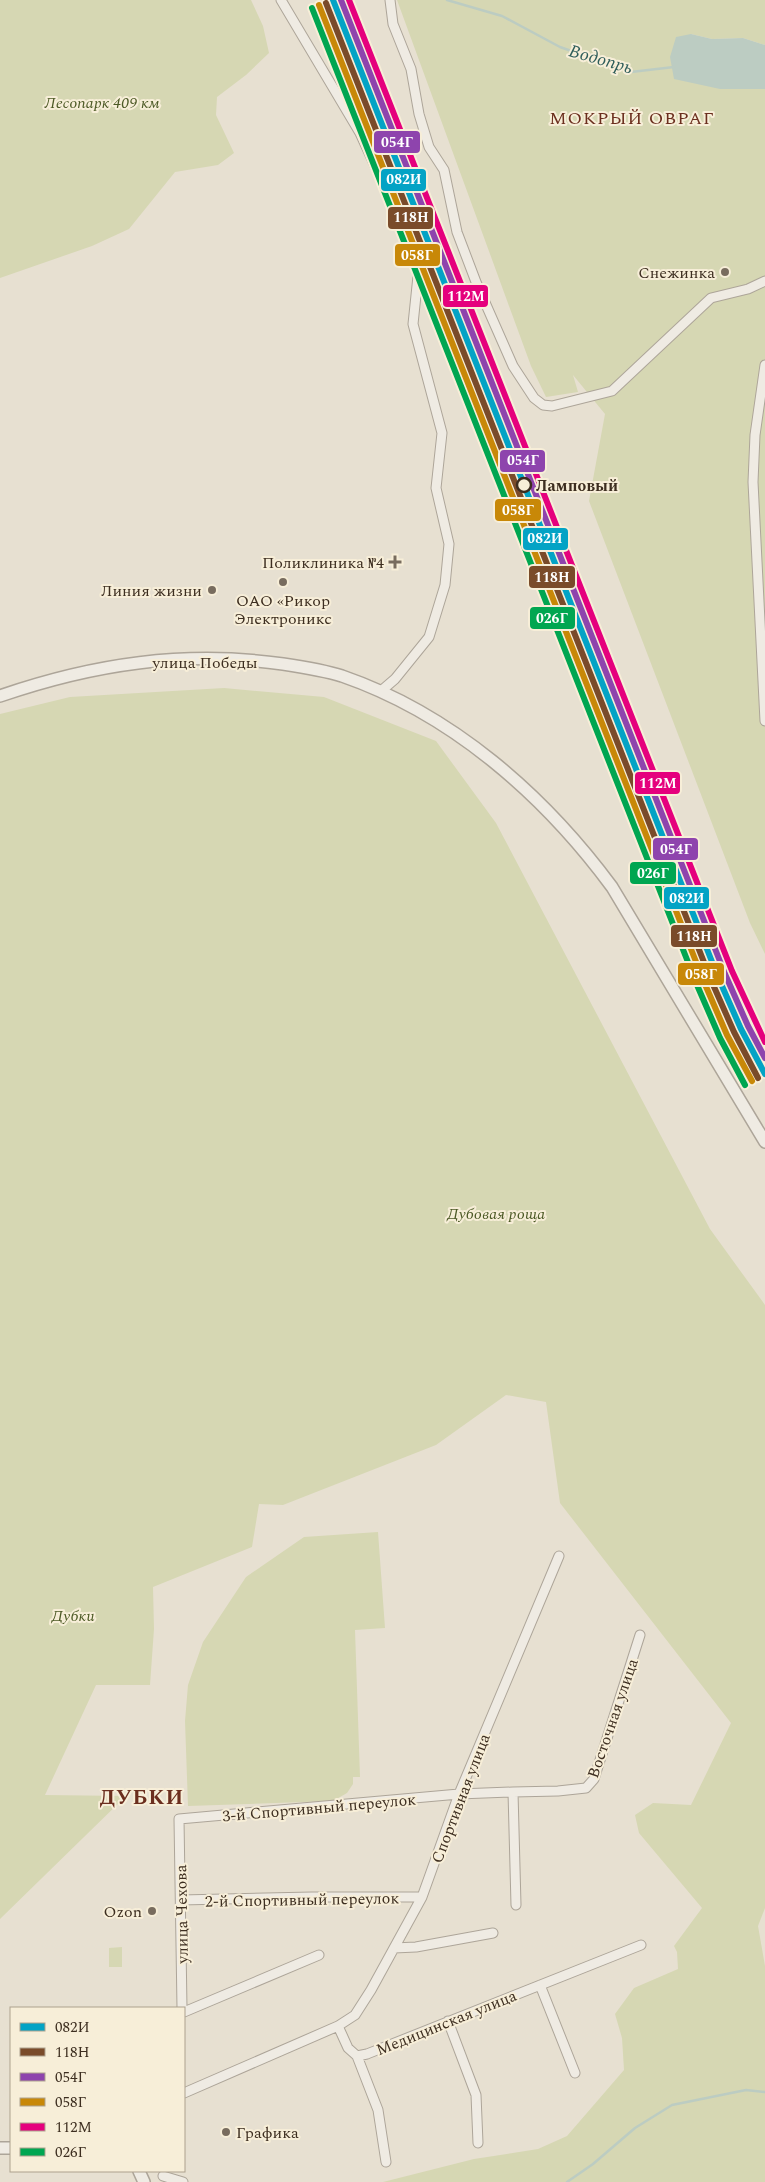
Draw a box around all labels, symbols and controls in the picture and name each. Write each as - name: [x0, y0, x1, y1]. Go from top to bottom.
- water label: Водопрь: [566, 37, 636, 81]
- park label: Лесопарк 409 км: [44, 91, 160, 115]
- district label: МОКРЫЙ ОВРАГ: [549, 105, 715, 132]
- line badge: 054Г: [373, 130, 421, 154]
- text: 054Г: [381, 132, 413, 153]
- line badge: 082И: [380, 168, 427, 192]
- text: 082И: [386, 169, 422, 190]
- line badge: 118Н: [387, 206, 434, 230]
- text: 118Н: [393, 207, 429, 228]
- line badge: 058Г: [394, 243, 441, 267]
- text: 058Г: [401, 245, 433, 266]
- place label: Снежинка: [638, 261, 715, 285]
- marker: Снежинка: [719, 266, 731, 278]
- line badge: 112М: [442, 284, 489, 308]
- text: 112М: [447, 286, 485, 307]
- line badge: 054Г: [499, 449, 546, 473]
- text: 054Г: [507, 450, 539, 471]
- place label: Ламповый: [536, 474, 618, 498]
- marker: Ламповый: [516, 477, 532, 493]
- line badge: 058Г: [494, 498, 542, 522]
- text: 058Г: [502, 500, 534, 521]
- line badge: 082И: [522, 527, 569, 551]
- text: 082И: [527, 528, 563, 549]
- place label: Поликлиника №4: [262, 551, 384, 575]
- marker: Поликлиника №4: [388, 555, 402, 569]
- line badge: 118Н: [528, 565, 576, 589]
- text: 118Н: [534, 567, 570, 588]
- marker: ОАО «Рикор Электроникс: [277, 576, 289, 588]
- place label: Линия жизни: [101, 579, 202, 603]
- marker: Линия жизни: [206, 584, 218, 596]
- place label: ОАО «Рикор Электроникс: [234, 589, 332, 631]
- line badge: 026Г: [529, 606, 576, 630]
- text: 026Г: [536, 608, 568, 629]
- street label: улица Победы: [151, 651, 258, 675]
- line badge: 112М: [634, 771, 681, 795]
- text: 112М: [639, 773, 677, 794]
- line badge: 054Г: [652, 837, 699, 861]
- text: 054Г: [660, 839, 692, 860]
- line badge: 026Г: [629, 861, 677, 885]
- text: 026Г: [637, 863, 669, 884]
- line badge: 082И: [663, 886, 710, 910]
- text: 082И: [669, 888, 705, 909]
- line badge: 118Н: [670, 924, 718, 948]
- text: 118Н: [676, 926, 712, 947]
- line badge: 058Г: [677, 962, 725, 986]
- text: 058Г: [685, 964, 717, 985]
- park label: Дубовая роща: [446, 1202, 545, 1226]
- park label: Дубки: [50, 1604, 95, 1628]
- street label: Восточная улица: [581, 1655, 645, 1781]
- street label: Спортивная улица: [425, 1730, 497, 1867]
- district label: ДУБКИ: [100, 1782, 184, 1814]
- street label: 3-й Спортивный переулок: [221, 1788, 417, 1828]
- street label: улица Чехова: [169, 1864, 195, 1965]
- street label: 2-й Спортивный переулок: [205, 1886, 400, 1914]
- place label: Ozon: [104, 1900, 142, 1924]
- marker: Ozon: [146, 1905, 158, 1917]
- street label: Медицинская улица: [372, 1984, 520, 2062]
- legend: [10, 2007, 185, 2172]
- text: 082И: [55, 2016, 90, 2039]
- text: 118Н: [55, 2041, 90, 2064]
- text: 054Г: [55, 2066, 87, 2089]
- text: 058Г: [55, 2091, 87, 2114]
- text: 112М: [55, 2116, 92, 2139]
- place label: Графика: [236, 2121, 299, 2145]
- marker: Графика: [220, 2126, 232, 2138]
- text: 026Г: [55, 2141, 87, 2164]

